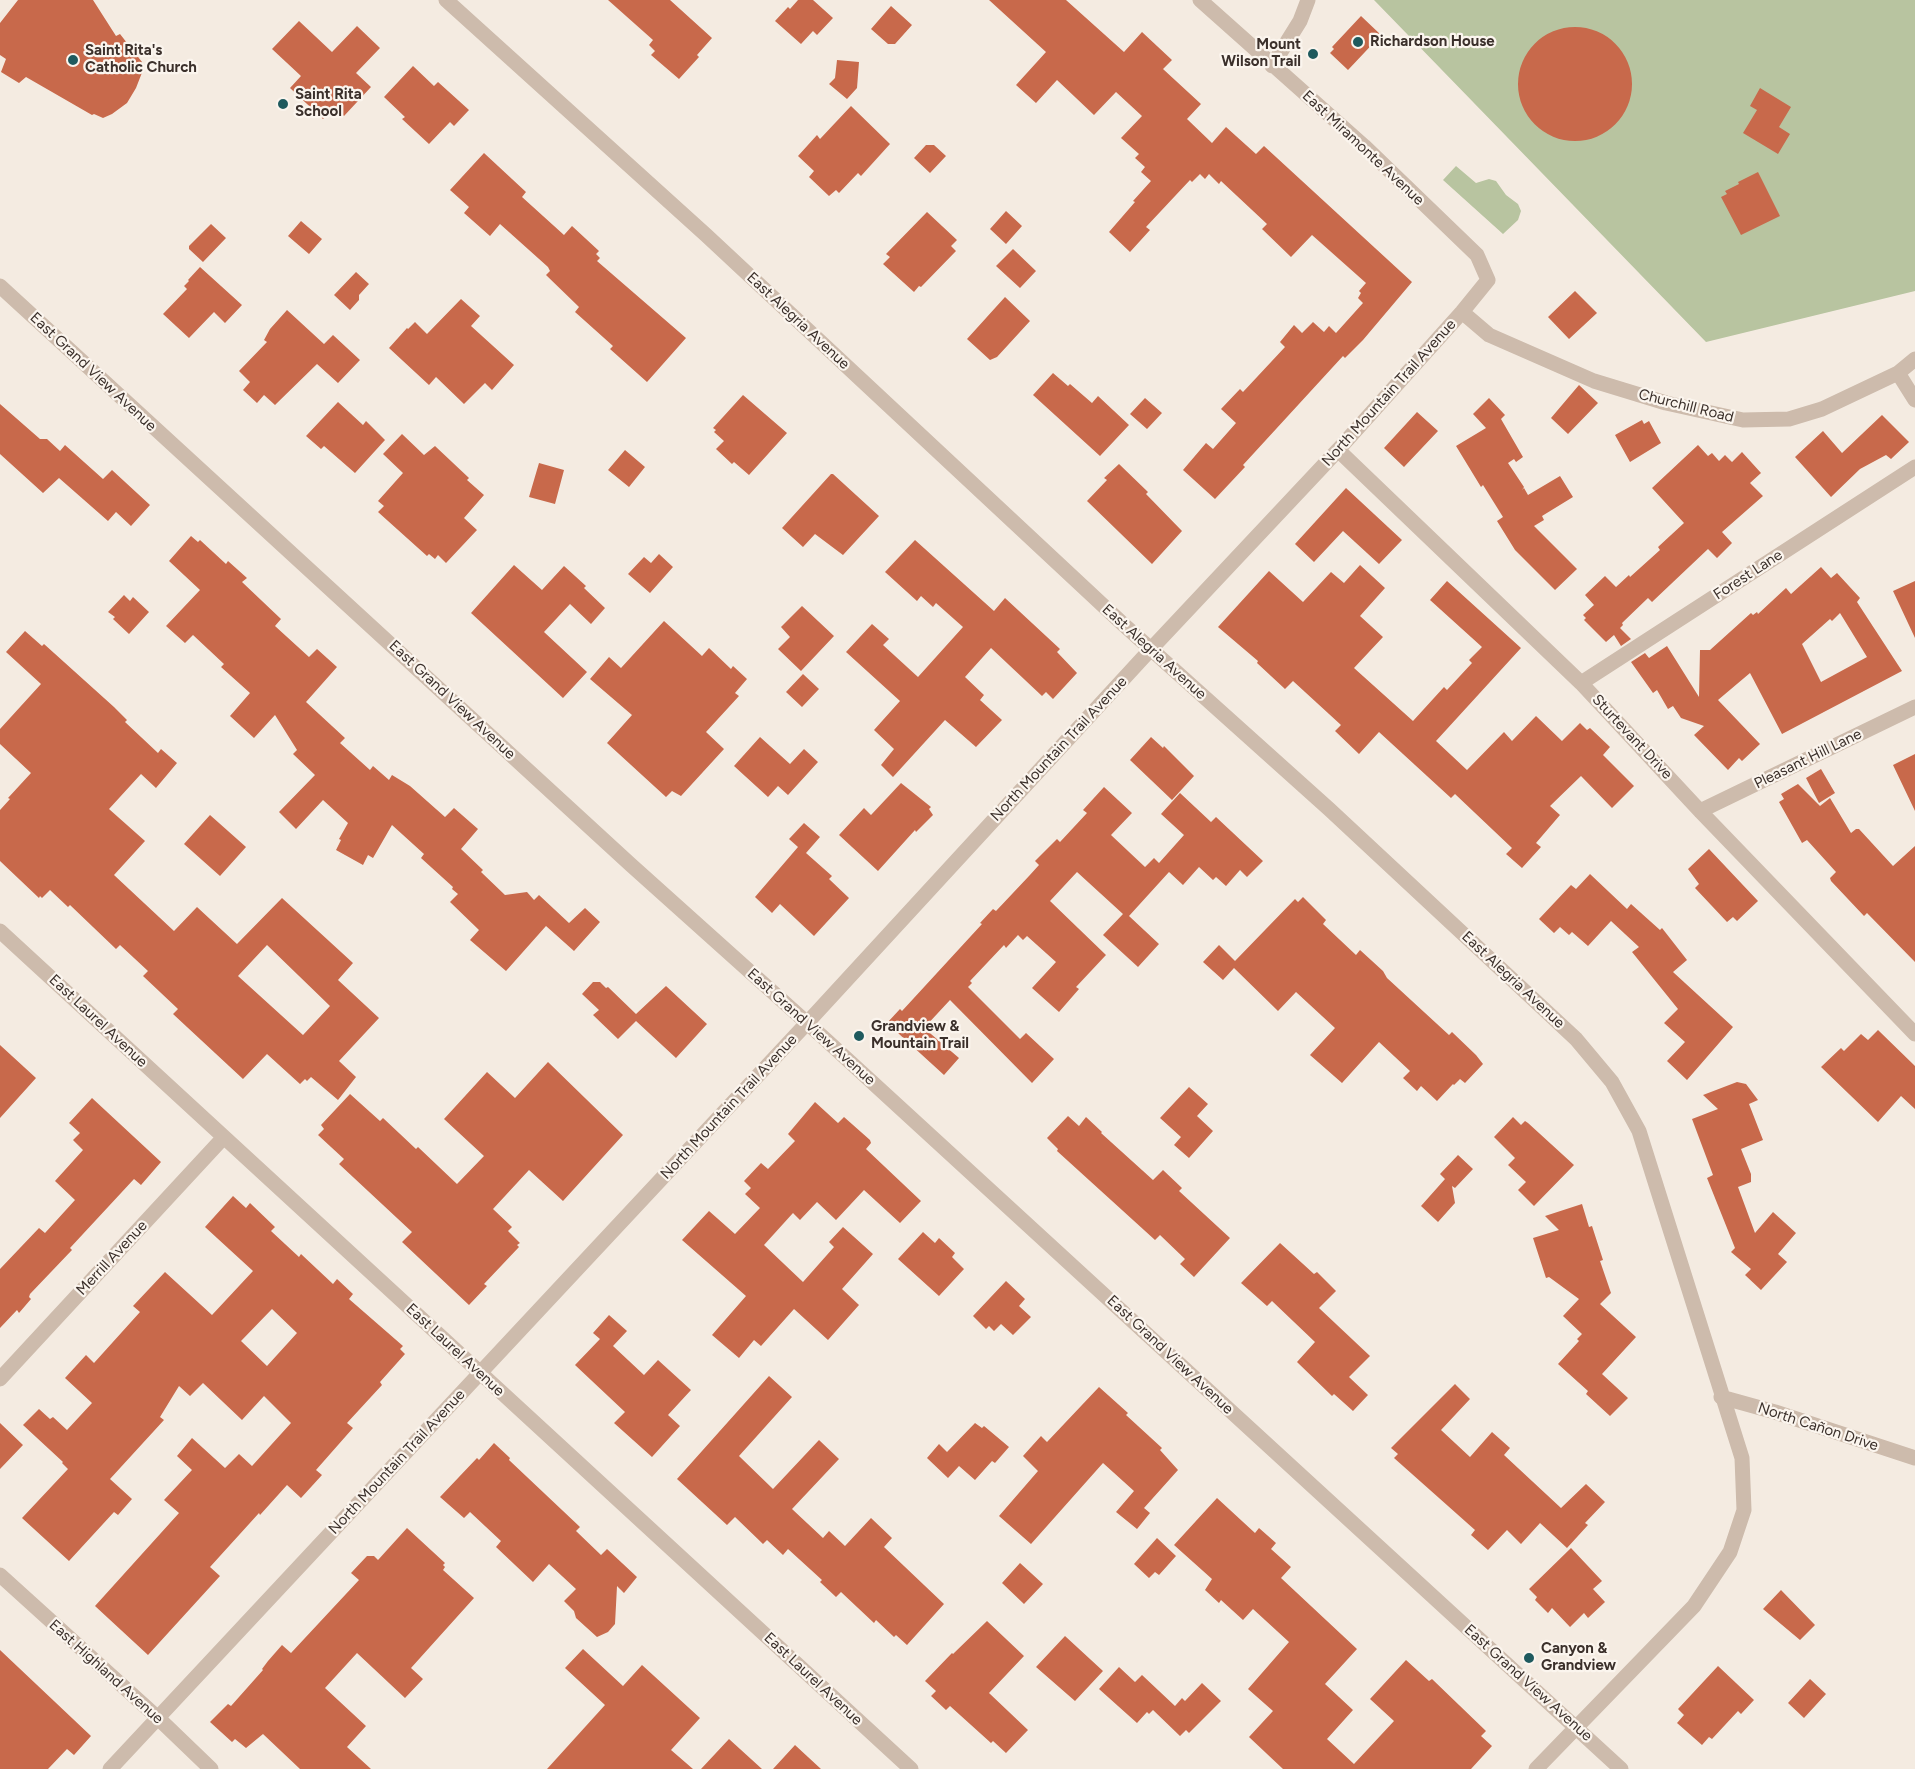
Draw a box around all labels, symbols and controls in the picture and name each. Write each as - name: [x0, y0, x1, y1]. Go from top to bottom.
- place label: Richardson House: [1370, 33, 1495, 51]
- marker: Richardson House: [1351, 35, 1365, 49]
- place label: Mount Wilson Trail: [1221, 36, 1301, 71]
- place label: Saint Rita's Catholic Church: [85, 42, 197, 77]
- marker: Mount Wilson Trail: [1306, 47, 1320, 61]
- marker: Saint Rita's Catholic Church: [66, 53, 80, 67]
- place label: Saint Rita School: [295, 86, 362, 121]
- street label: East Miramonte Avenue: [1298, 87, 1428, 209]
- marker: Saint Rita School: [276, 97, 290, 111]
- street label: East Alegria Avenue: [743, 269, 853, 373]
- street label: East Grand View Avenue: [26, 309, 160, 435]
- street label: North Mountain Trail Avenue: [1318, 316, 1460, 470]
- street label: Churchill Road: [1637, 385, 1735, 427]
- street label: Forest Lane: [1710, 546, 1786, 604]
- street label: East Alegria Avenue: [1098, 600, 1210, 704]
- street label: East Grand View Avenue: [385, 637, 519, 763]
- street label: North Mountain Trail Avenue: [987, 673, 1131, 825]
- street label: Sturtevant Drive: [1588, 691, 1676, 783]
- street label: Pleasant Hill Lane: [1751, 725, 1865, 793]
- street label: East Alegria Avenue: [1458, 928, 1568, 1032]
- street label: East Grand View Avenue: [743, 965, 879, 1089]
- street label: East Laurel Avenue: [45, 971, 151, 1071]
- place label: Grandview & Mountain Trail: [871, 1018, 969, 1053]
- marker: Grandview & Mountain Trail: [852, 1029, 866, 1043]
- street label: North Mountain Trail Avenue: [657, 1031, 801, 1183]
- street label: Merrill Avenue: [73, 1217, 151, 1299]
- street label: East Grand View Avenue: [1103, 1292, 1237, 1418]
- street label: East Laurel Avenue: [402, 1300, 508, 1400]
- street label: North Mountain Trail Avenue: [325, 1386, 469, 1538]
- street label: North Cañon Drive: [1756, 1399, 1880, 1455]
- street label: East Highland Avenue: [45, 1616, 167, 1728]
- street label: East Grand View Avenue: [1460, 1621, 1596, 1745]
- street label: East Laurel Avenue: [760, 1629, 866, 1729]
- place label: Canyon & Grandview: [1541, 1640, 1616, 1675]
- marker: Canyon & Grandview: [1522, 1651, 1536, 1665]

